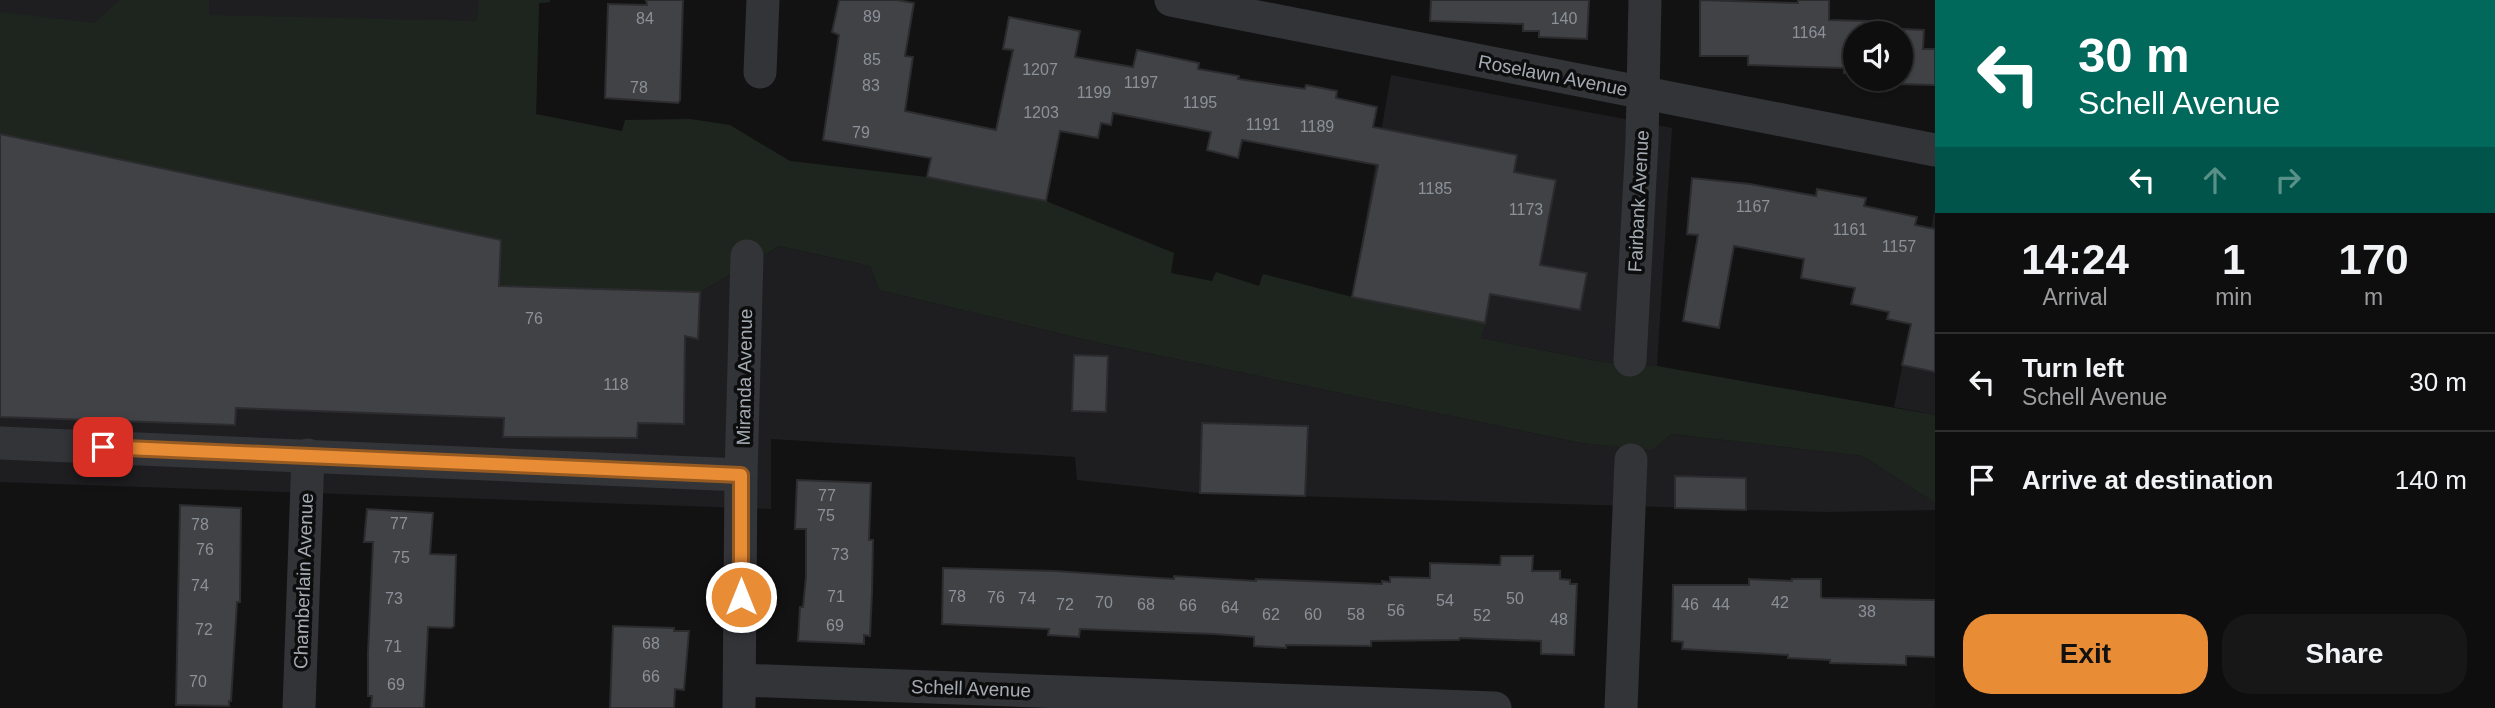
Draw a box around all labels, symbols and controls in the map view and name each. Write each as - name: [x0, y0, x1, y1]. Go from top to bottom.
- house number: 89: [863, 8, 881, 25]
- house number: 84: [636, 10, 654, 27]
- house number: 140: [1551, 10, 1577, 27]
- map controls: [1843, 21, 1913, 91]
- button: sound: [1843, 21, 1913, 91]
- house number: 1164: [1792, 24, 1826, 41]
- icon: left: [1963, 28, 2054, 119]
- text: 30 m: [2078, 28, 2190, 82]
- house number: 85: [863, 51, 881, 68]
- street label: Roselawn Avenue: [1476, 51, 1629, 100]
- house number: 1207: [1022, 61, 1058, 78]
- house number: 1197: [1124, 74, 1158, 91]
- house number: 83: [862, 77, 880, 94]
- house number: 78: [630, 79, 648, 96]
- house number: 1199: [1077, 84, 1111, 101]
- text: Schell Avenue: [2078, 85, 2280, 121]
- house number: 1195: [1183, 94, 1217, 111]
- house number: 1203: [1023, 104, 1059, 121]
- house number: 1191: [1246, 116, 1280, 133]
- house number: 1189: [1300, 118, 1334, 135]
- house number: 79: [852, 124, 870, 141]
- street label: Fairbank Avenue: [1624, 129, 1653, 273]
- icon: left: [2123, 161, 2161, 199]
- icon: ahead: [2196, 161, 2234, 199]
- icon: right: [2269, 161, 2307, 199]
- house number: 1185: [1418, 180, 1452, 197]
- house number: 1167: [1736, 198, 1770, 215]
- house number: 1173: [1509, 201, 1543, 218]
- house number: 1161: [1833, 221, 1867, 238]
- text: 14:24: [2021, 236, 2129, 283]
- text: 1: [2222, 236, 2245, 283]
- text: 170: [2339, 236, 2409, 283]
- house number: 1157: [1882, 238, 1916, 255]
- text: Arrival: [2042, 284, 2108, 310]
- text: min: [2215, 284, 2252, 310]
- text: m: [2364, 284, 2383, 310]
- street label: Miranda Avenue: [733, 308, 756, 446]
- house number: 76: [525, 310, 543, 327]
- text: Turn left: [2022, 353, 2124, 383]
- icon: left: [1963, 363, 2001, 401]
- text: 30 m: [2409, 367, 2467, 397]
- house number: 118: [603, 376, 629, 393]
- text: Schell Avenue: [2022, 384, 2167, 410]
- pin: [73, 417, 133, 477]
- icon: arrive: [84, 428, 122, 466]
- icon: arrive: [1963, 461, 2001, 499]
- text: Arrive at destination: [2022, 465, 2273, 495]
- text: 140 m: [2395, 465, 2467, 495]
- house number: 77: [818, 487, 836, 504]
- street label: Chamberlain Avenue: [290, 493, 317, 669]
- house number: 75: [817, 507, 835, 524]
- house number: 77: [390, 515, 408, 532]
- house number: 78: [191, 516, 209, 533]
- house number: 76: [196, 541, 214, 558]
- house number: 73: [831, 546, 849, 563]
- house number: 75: [392, 549, 410, 566]
- position arrow: [704, 560, 778, 634]
- house number: 74: [191, 577, 209, 594]
- house number: 71: [827, 588, 845, 605]
- house number: 78: [948, 588, 966, 605]
- house number: 76: [987, 589, 1005, 606]
- house number: 73: [385, 590, 403, 607]
- house number: 74: [1018, 590, 1036, 607]
- house number: 50: [1506, 590, 1524, 607]
- house number: 54: [1436, 592, 1454, 609]
- house number: 70: [1095, 594, 1113, 611]
- house number: 42: [1771, 594, 1789, 611]
- house number: 72: [1056, 596, 1074, 613]
- house number: 68: [1137, 596, 1155, 613]
- house number: 46: [1681, 596, 1699, 613]
- house number: 44: [1712, 596, 1730, 613]
- house number: 66: [1179, 597, 1197, 614]
- house number: 64: [1221, 599, 1239, 616]
- house number: 56: [1387, 602, 1405, 619]
- house number: 38: [1858, 603, 1876, 620]
- house number: 62: [1262, 606, 1280, 623]
- house number: 60: [1304, 606, 1322, 623]
- house number: 58: [1347, 606, 1365, 623]
- house number: 52: [1473, 607, 1491, 624]
- house number: 48: [1550, 611, 1568, 628]
- button: Exit: [1963, 614, 2208, 694]
- button: Share: [2222, 614, 2467, 694]
- house number: 69: [826, 617, 844, 634]
- house number: 72: [195, 621, 213, 638]
- house number: 68: [642, 635, 660, 652]
- house number: 71: [384, 638, 402, 655]
- house number: 66: [642, 668, 660, 685]
- house number: 70: [189, 673, 207, 690]
- house number: 69: [387, 676, 405, 693]
- street label: Schell Avenue: [911, 676, 1031, 701]

